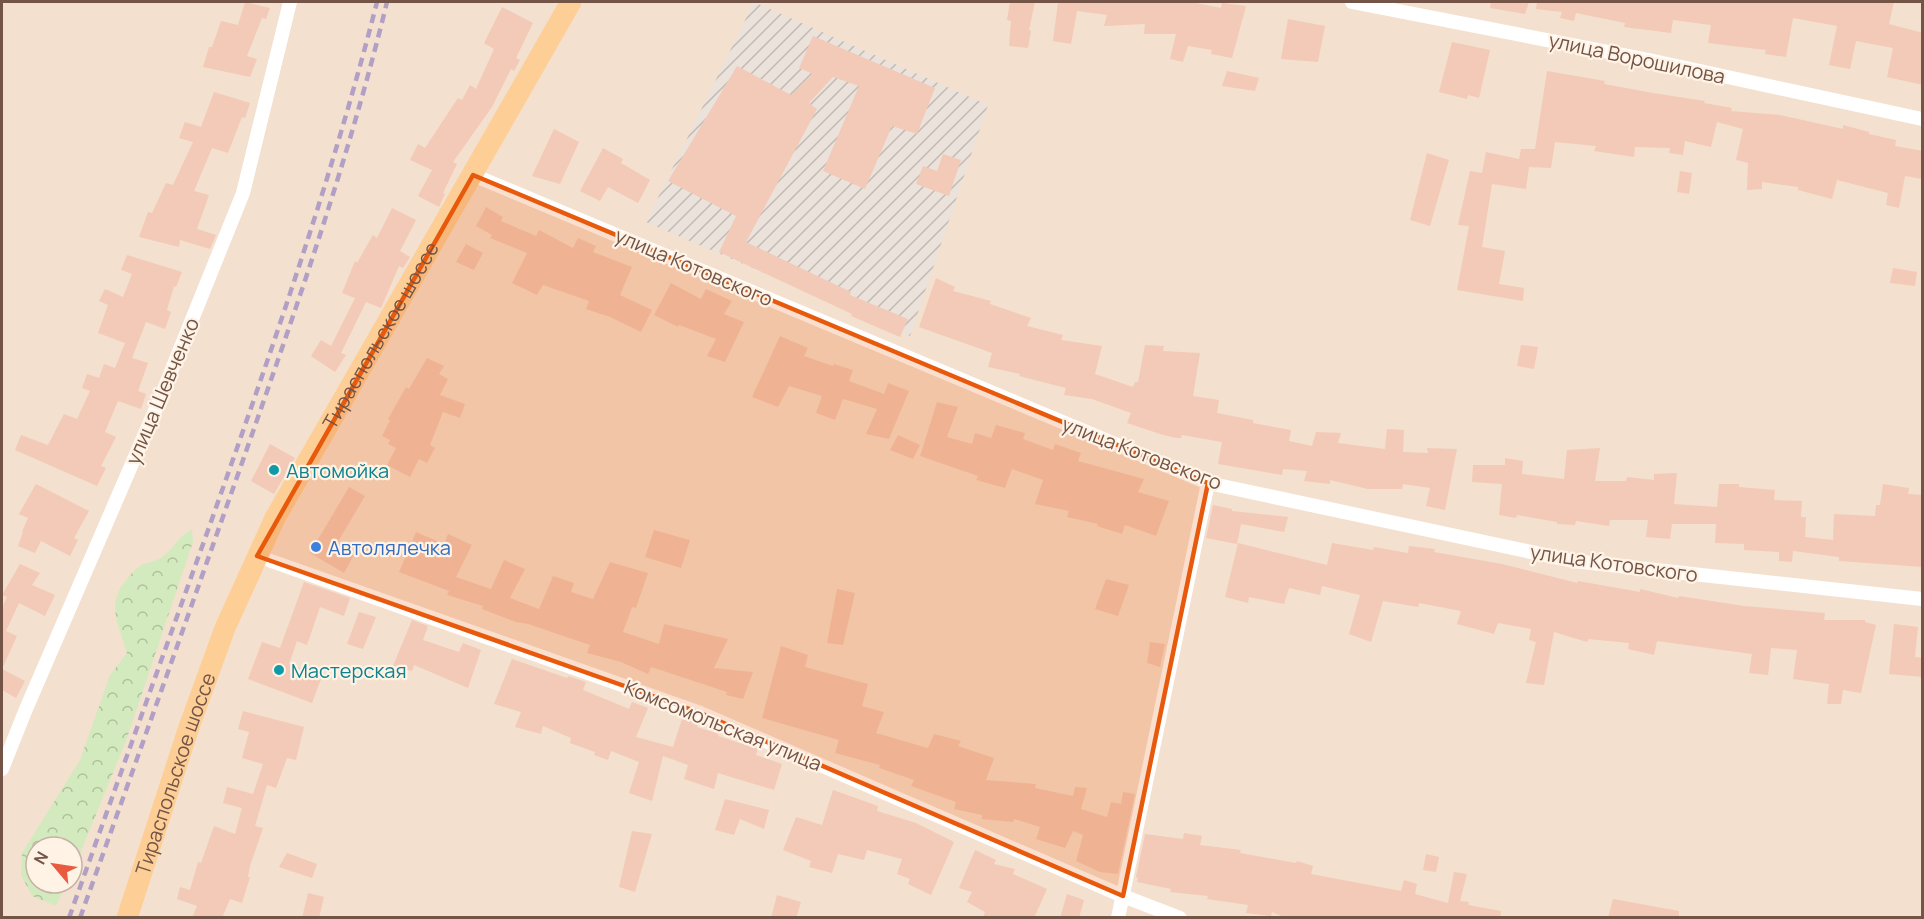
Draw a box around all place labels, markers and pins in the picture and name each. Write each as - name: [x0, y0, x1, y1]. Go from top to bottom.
- place label: Автомойка: [286, 457, 389, 484]
- marker: Автомойка: [267, 463, 281, 477]
- place label: Автолялечка: [328, 534, 451, 561]
- marker: Автолялечка: [309, 540, 323, 554]
- place label: Мастерская: [291, 657, 407, 684]
- marker: Мастерская: [272, 663, 286, 677]

